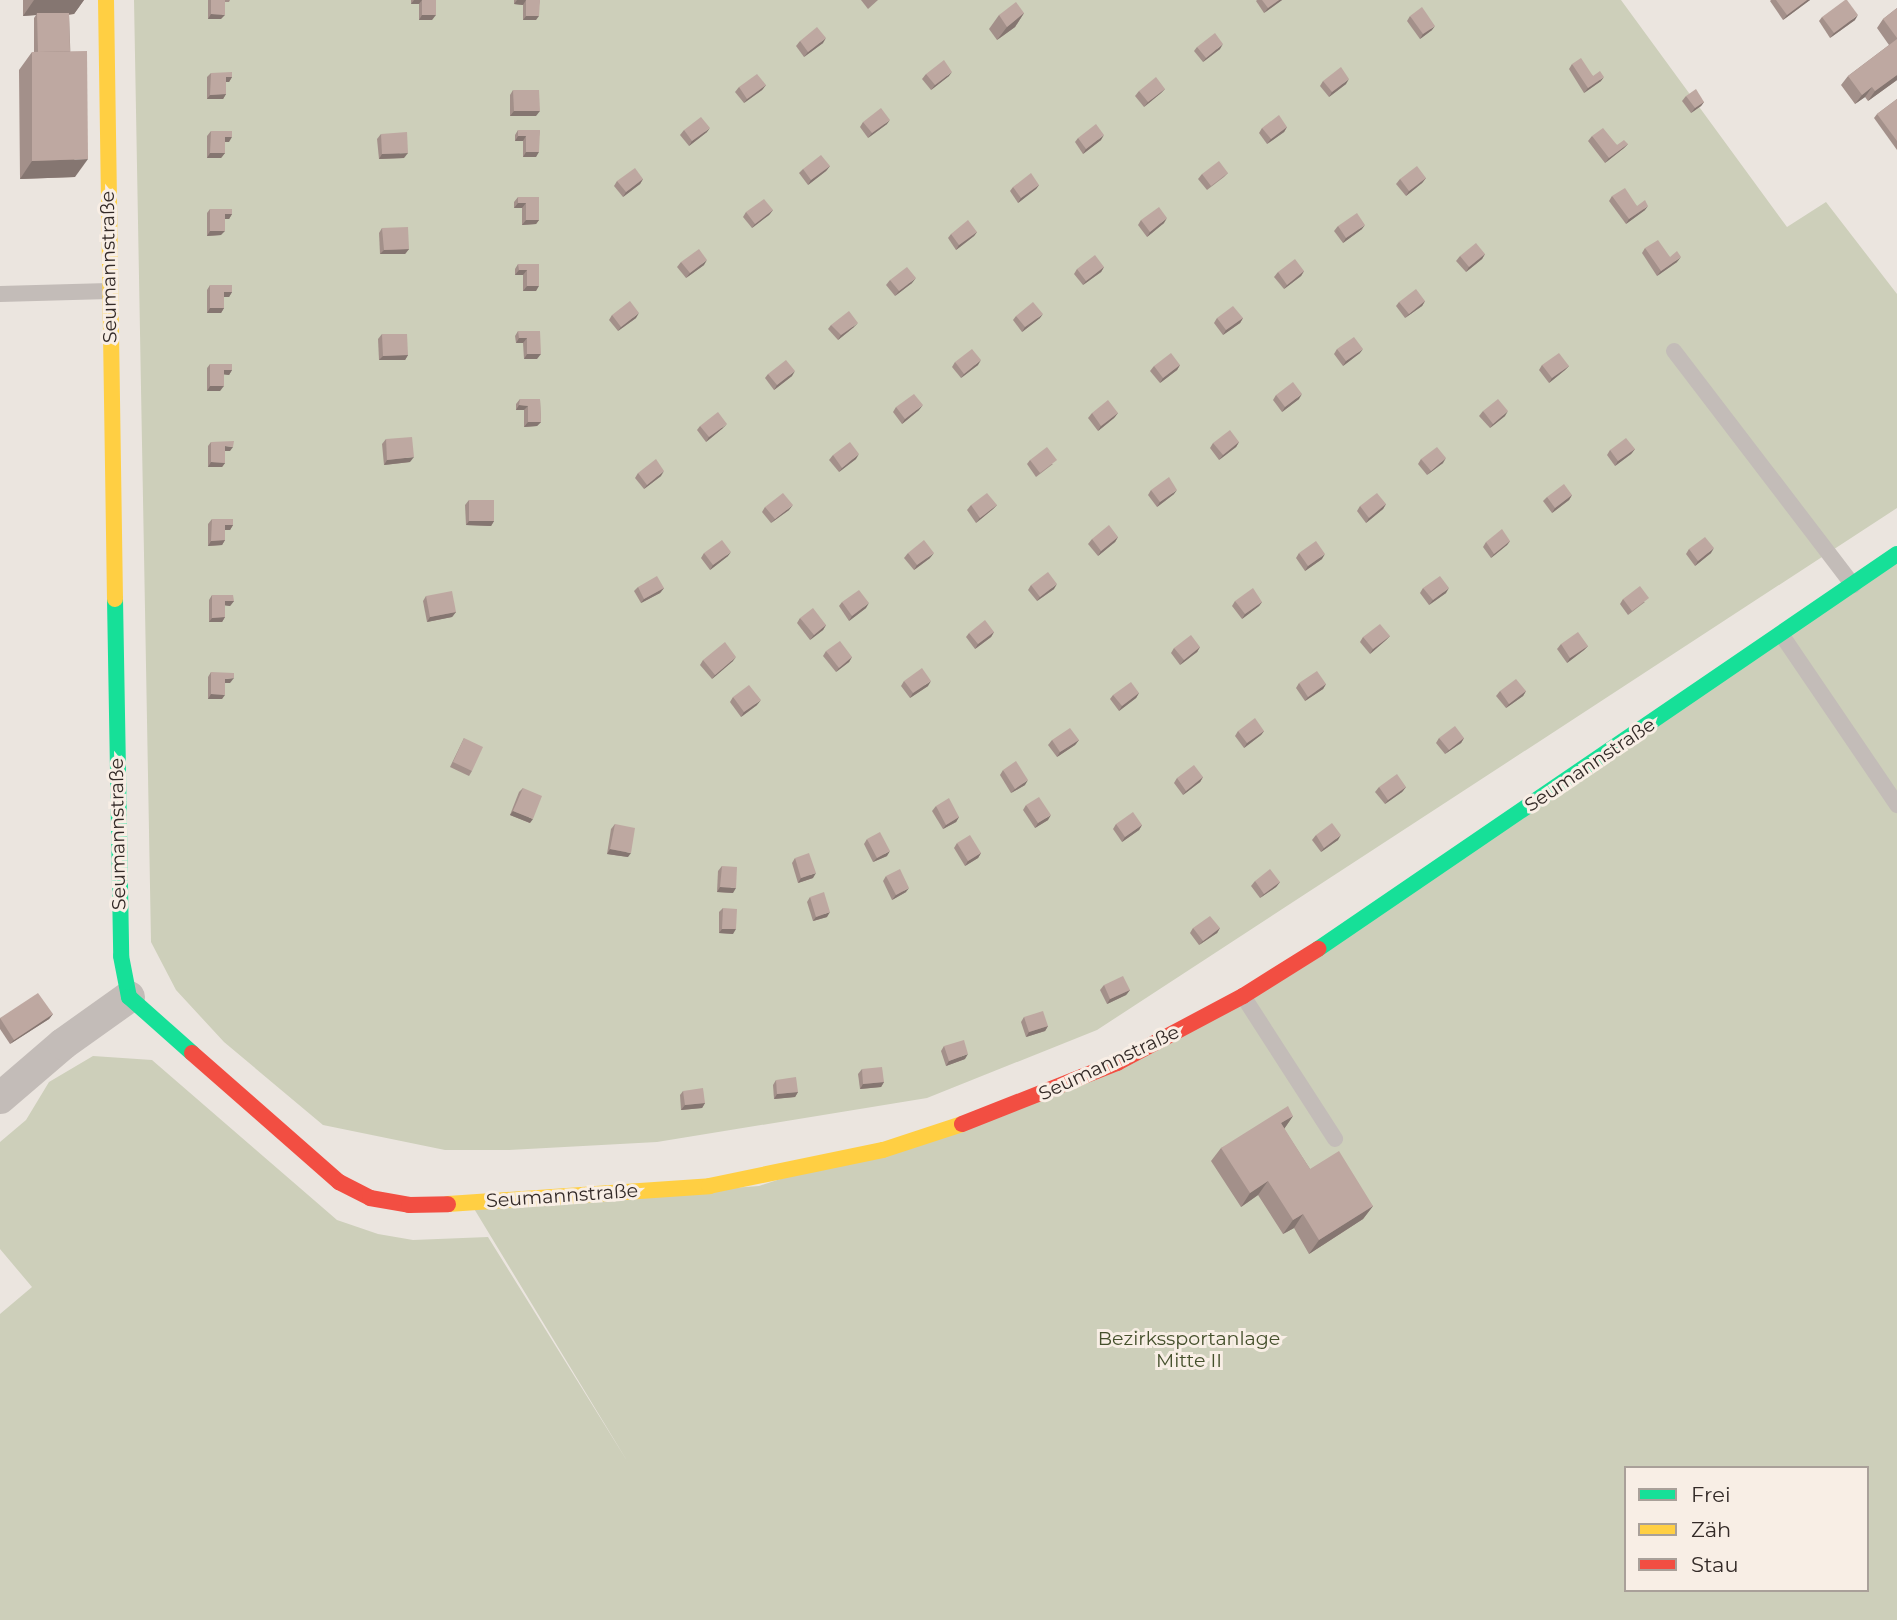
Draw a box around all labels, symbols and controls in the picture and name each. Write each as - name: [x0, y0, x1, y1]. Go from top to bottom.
- street label: Seumannstraße: [96, 191, 122, 343]
- street label: Seumannstraße: [1521, 713, 1659, 817]
- street label: Seumannstraße: [105, 758, 131, 910]
- street label: Seumannstraße: [1035, 1021, 1183, 1105]
- street label: Seumannstraße: [485, 1179, 639, 1213]
- park label: Bezirkssportanlage Mitte II: [1098, 1328, 1280, 1372]
- legend: [1624, 1466, 1869, 1592]
- text: Frei: [1691, 1482, 1731, 1507]
- text: Zäh: [1691, 1517, 1731, 1542]
- text: Stau: [1691, 1552, 1739, 1577]

